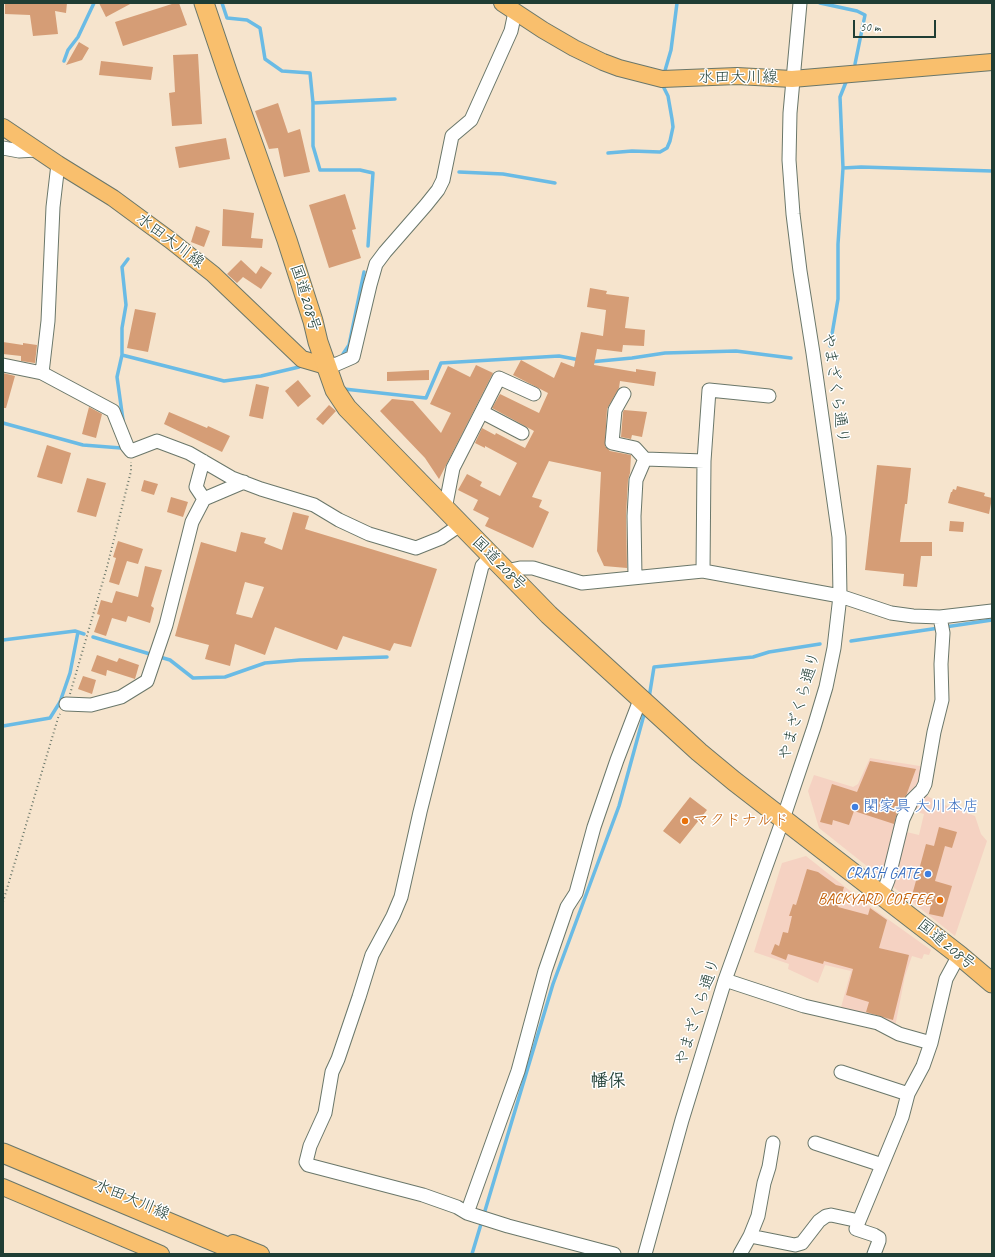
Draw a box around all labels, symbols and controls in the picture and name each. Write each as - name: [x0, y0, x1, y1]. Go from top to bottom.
- scale bar: [855, 12, 938, 38]
- text: 50 m: [860, 19, 880, 35]
- street label: 水田大川線: [698, 68, 778, 88]
- street label: 水田大川線: [132, 209, 208, 273]
- street label: 国道208号: [286, 262, 324, 334]
- street label: やまざくら通り: [818, 331, 852, 445]
- street label: 国道208号: [468, 533, 530, 595]
- street label: やまざくら通り: [775, 650, 825, 762]
- place label: 関家具 大川本店: [863, 797, 979, 817]
- marker: 関家具 大川本店: [850, 802, 860, 812]
- place label: マクドナルド: [693, 811, 789, 831]
- marker: マクドナルド: [680, 816, 690, 826]
- place label: CRASH GATE: [846, 864, 920, 884]
- marker: CRASH GATE: [923, 869, 933, 879]
- place label: BACKYARD COFFEE: [818, 890, 932, 910]
- marker: BACKYARD COFFEE: [935, 895, 945, 905]
- street label: 国道208号: [913, 916, 979, 974]
- street label: やまざくら通り: [672, 956, 724, 1068]
- district label: 幡保: [590, 1070, 626, 1092]
- street label: 水田大川線: [91, 1176, 173, 1224]

